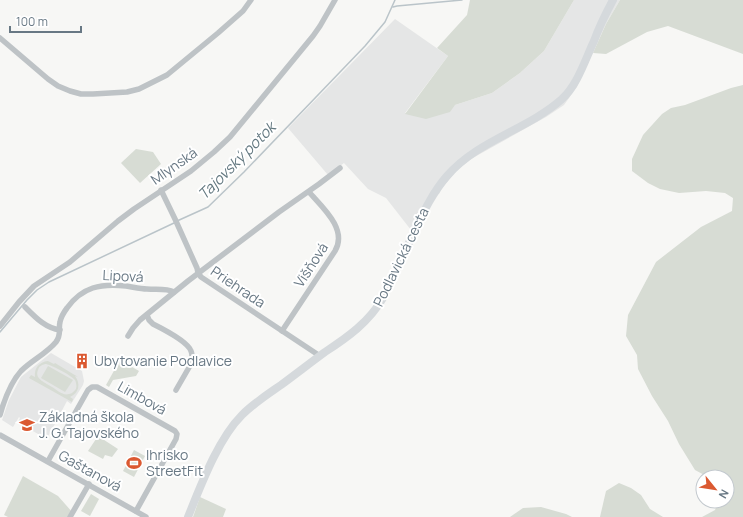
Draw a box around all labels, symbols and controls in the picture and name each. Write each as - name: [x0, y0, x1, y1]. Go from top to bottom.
- scale bar: [10, 8, 81, 34]
- text: 100 m: [16, 13, 48, 30]
- water label: Tajovský potok: [193, 115, 282, 204]
- street label: Mlynská: [147, 143, 201, 189]
- street label: Podlavická cesta: [368, 204, 433, 309]
- street label: Višňová: [289, 239, 332, 291]
- street label: Priehrada: [207, 261, 269, 312]
- street label: Lipová: [102, 265, 144, 286]
- place label: Ubytovanie Podlavice: [94, 351, 232, 370]
- building icon: Ubytovanie Podlavice: [73, 352, 91, 370]
- street label: Limbová: [114, 376, 170, 419]
- place label: Základná škola J. G. Tajovského: [39, 407, 139, 442]
- school or university icon: Základná škola J. G. Tajovského: [18, 416, 36, 434]
- street label: Gaštanová: [55, 445, 125, 496]
- place label: Ihrisko StreetFit: [146, 445, 203, 480]
- sports icon: Ihrisko StreetFit: [125, 454, 143, 472]
- north arrow: [695, 469, 735, 509]
- text: N: [716, 487, 733, 502]

